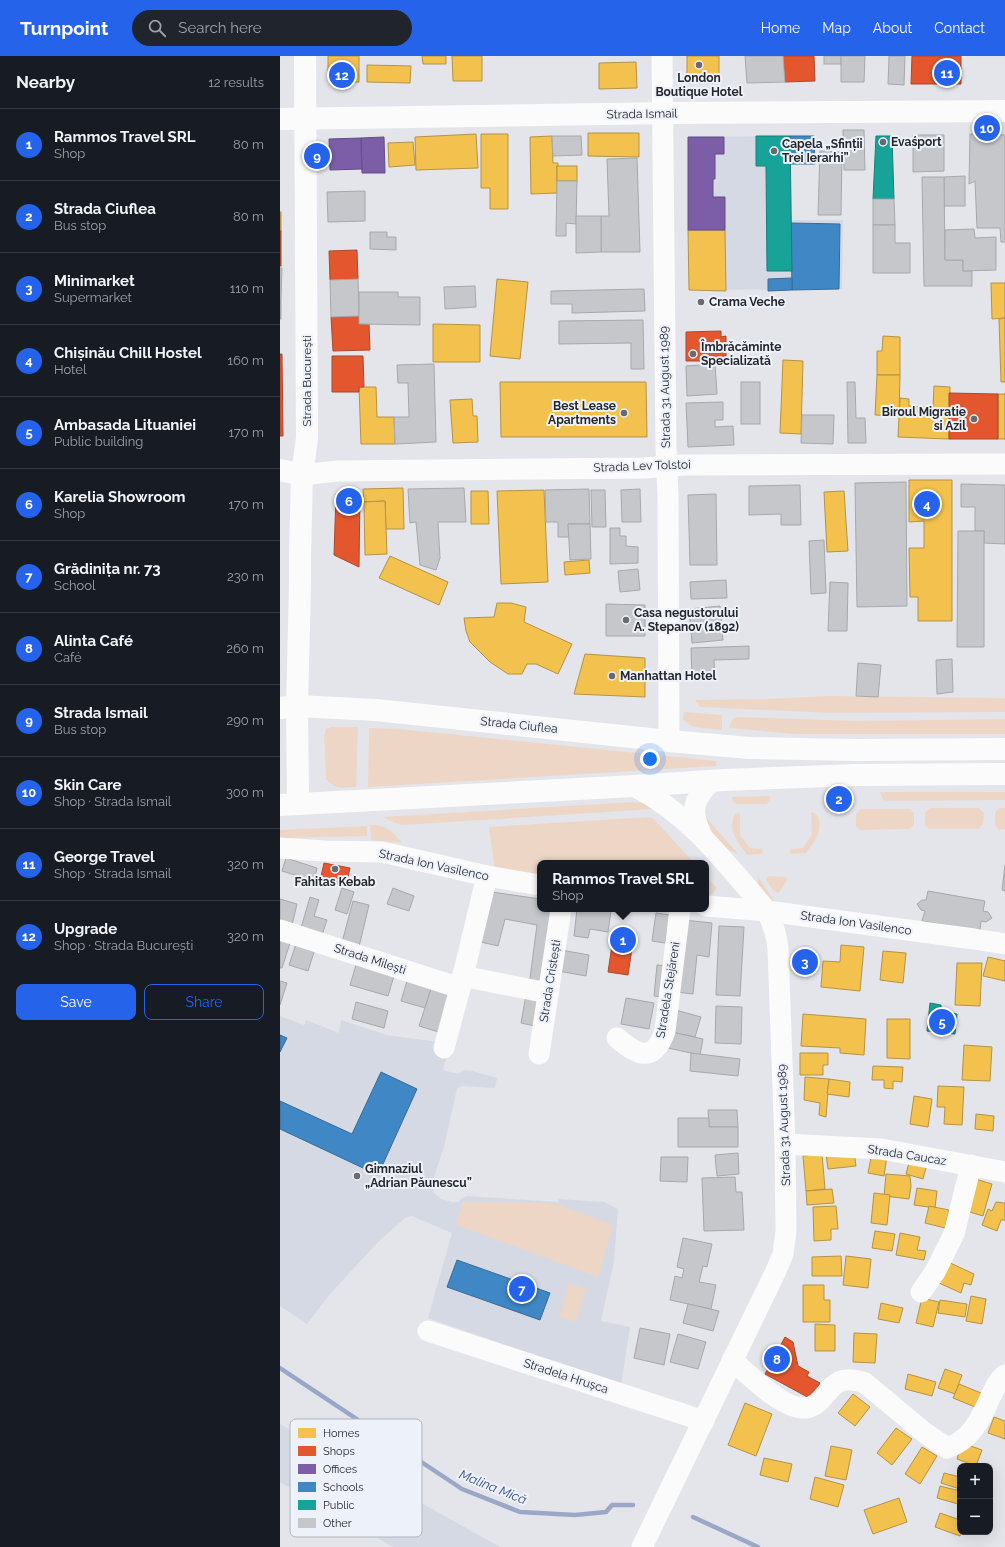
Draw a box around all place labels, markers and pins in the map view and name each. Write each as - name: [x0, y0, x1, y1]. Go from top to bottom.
- pin: 11: [934, 58, 960, 88]
- pin: 12: [329, 60, 355, 90]
- marker: London Boutique Hotel: [694, 60, 704, 70]
- place label: London Boutique Hotel: [655, 71, 743, 99]
- pin: 10: [974, 113, 1000, 143]
- place label: Evaśport: [891, 135, 942, 149]
- place label: Capela „Sfinții Trei Ierarhi”: [782, 137, 863, 165]
- marker: Evaśport: [878, 137, 888, 147]
- pin: 9: [304, 141, 330, 171]
- marker: Capela „Sfinții Trei Ierarhi”: [769, 146, 779, 156]
- place label: Crama Veche: [709, 295, 785, 309]
- marker: Crama Veche: [696, 297, 706, 307]
- place label: Îmbrăcăminte Specializată: [700, 339, 782, 368]
- marker: Îmbrăcăminte Specializată: [688, 349, 698, 359]
- place label: Best Lease Apartments: [548, 399, 616, 427]
- place label: Biroul Migratie si Azil: [882, 405, 966, 433]
- marker: Best Lease Apartments: [619, 408, 629, 418]
- marker: Biroul Migratie si Azil: [969, 414, 979, 424]
- pin: 6: [336, 486, 362, 516]
- pin: 4: [914, 489, 940, 519]
- place label: Casa negustorului A. Stepanov (1892): [634, 606, 739, 634]
- marker: Casa negustorului A. Stepanov (1892): [621, 615, 631, 625]
- place label: Manhattan Hotel: [620, 669, 716, 683]
- marker: Manhattan Hotel: [607, 671, 617, 681]
- pin: 2: [826, 784, 852, 814]
- marker: Fahitas Kebab: [330, 864, 340, 874]
- place label: Fahitas Kebab: [295, 875, 376, 889]
- pin: 1: [610, 925, 636, 955]
- pin: 3: [792, 947, 818, 977]
- pin: 5: [929, 1007, 955, 1037]
- place label: Gimnaziul „Adrian Păunescu”: [365, 1162, 472, 1190]
- marker: Gimnaziul „Adrian Păunescu”: [352, 1171, 362, 1181]
- pin: 7: [509, 1274, 535, 1304]
- pin: 8: [764, 1344, 790, 1374]

